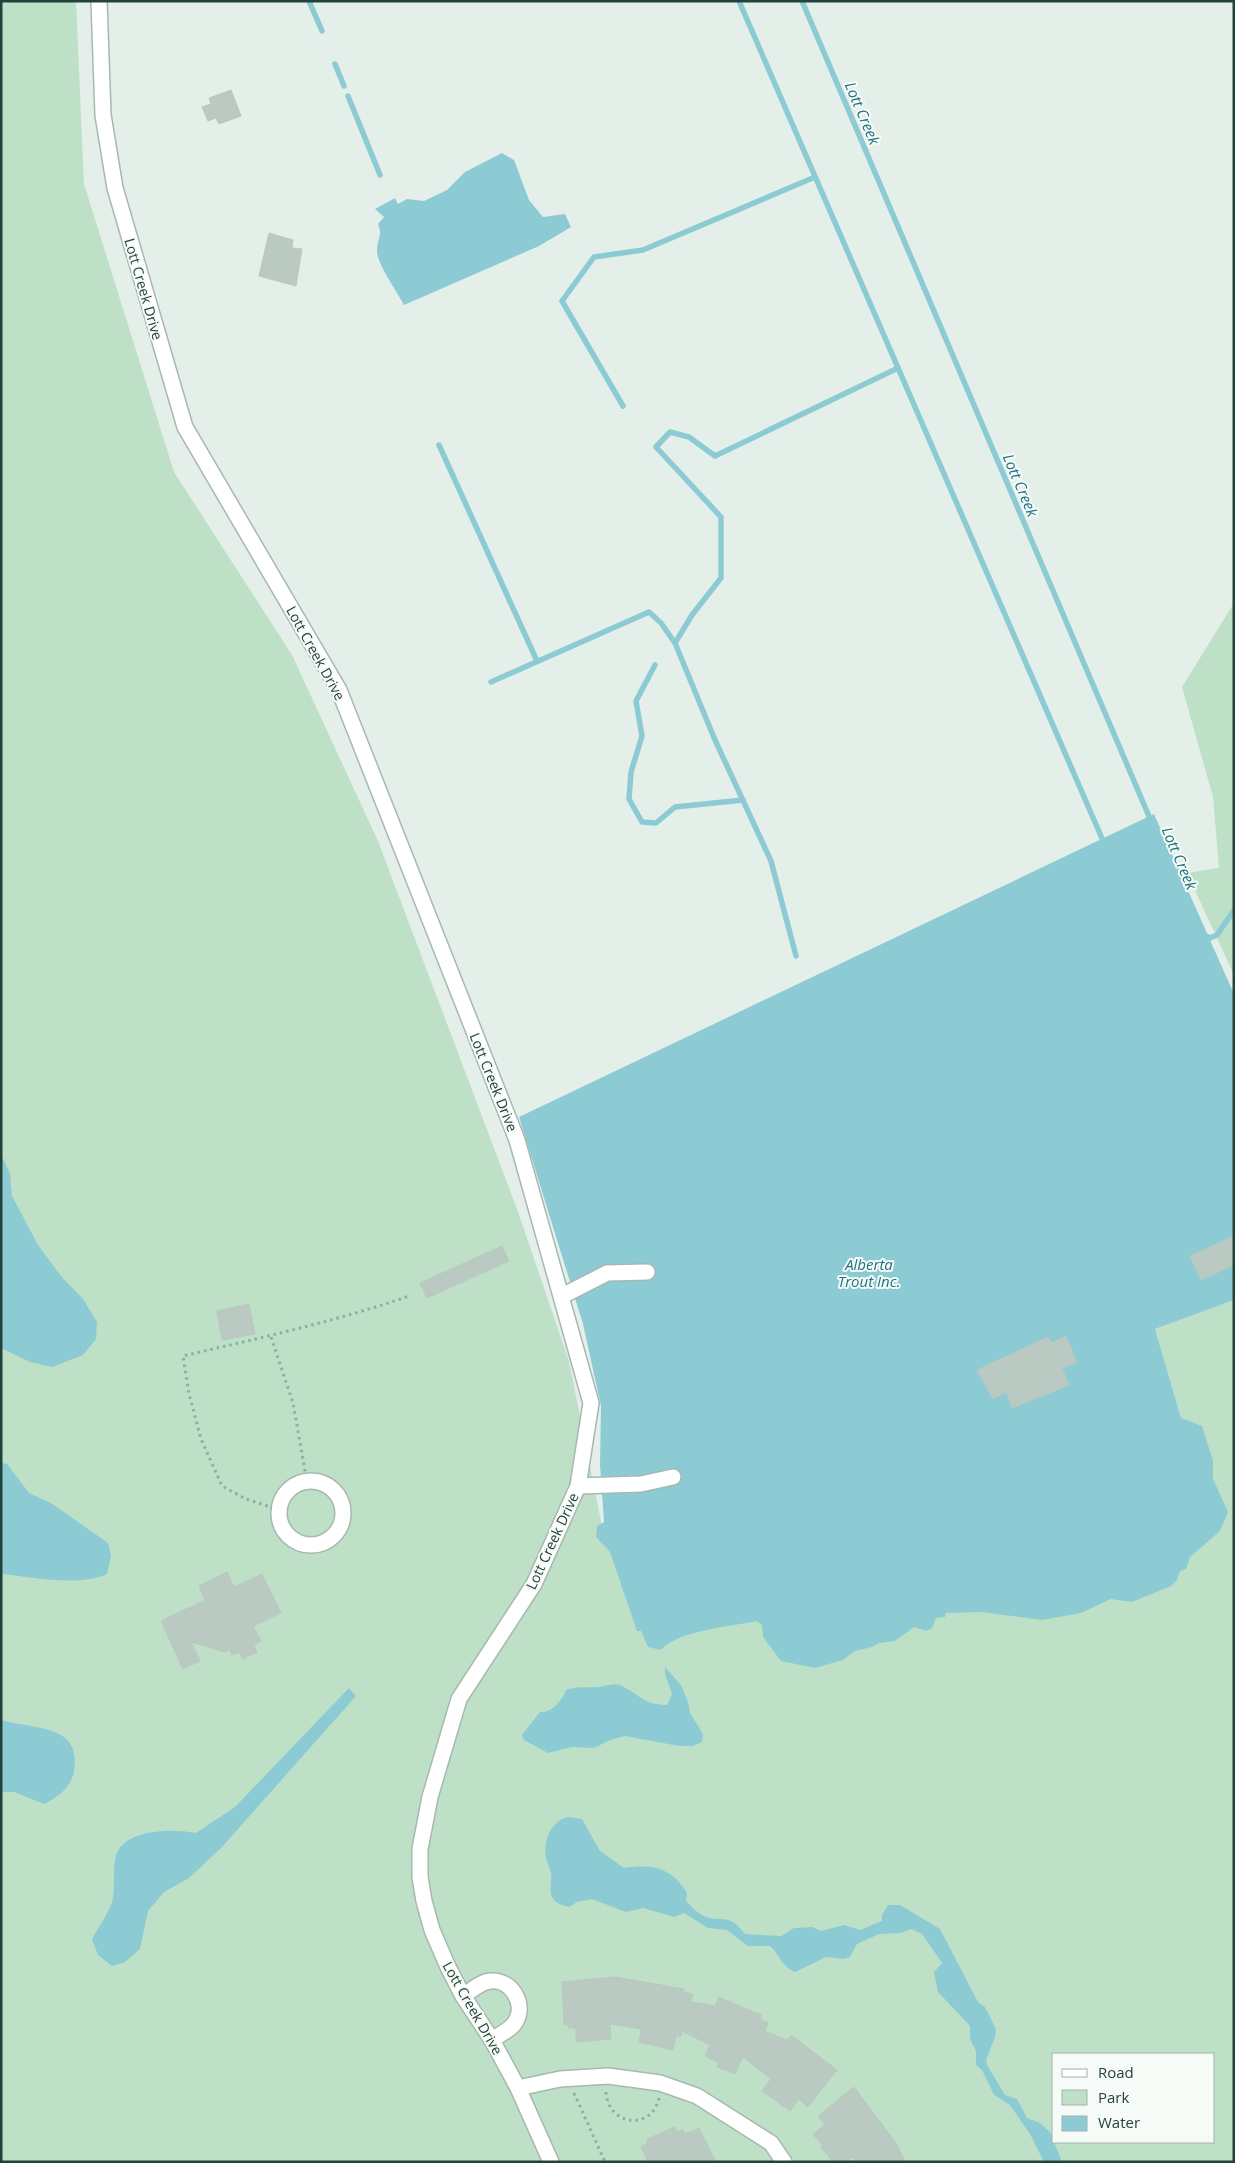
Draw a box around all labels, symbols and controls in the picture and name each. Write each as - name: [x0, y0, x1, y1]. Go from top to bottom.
- water label: Lott Creek: [841, 79, 885, 148]
- street label: Lott Creek Drive: [120, 236, 168, 342]
- water label: Lott Creek: [999, 451, 1043, 520]
- street label: Lott Creek Drive: [282, 603, 350, 704]
- water label: Lott Creek: [1158, 824, 1202, 893]
- street label: Lott Creek Drive: [466, 1030, 523, 1134]
- water label: Alberta Trout Inc.: [838, 1254, 900, 1291]
- street label: Lott Creek Drive: [521, 1489, 583, 1593]
- street label: Lott Creek Drive: [439, 1958, 508, 2058]
- legend: [1052, 2053, 1215, 2143]
- text: Road: [1098, 2062, 1134, 2082]
- text: Park: [1098, 2087, 1129, 2107]
- text: Water: [1098, 2112, 1140, 2132]

